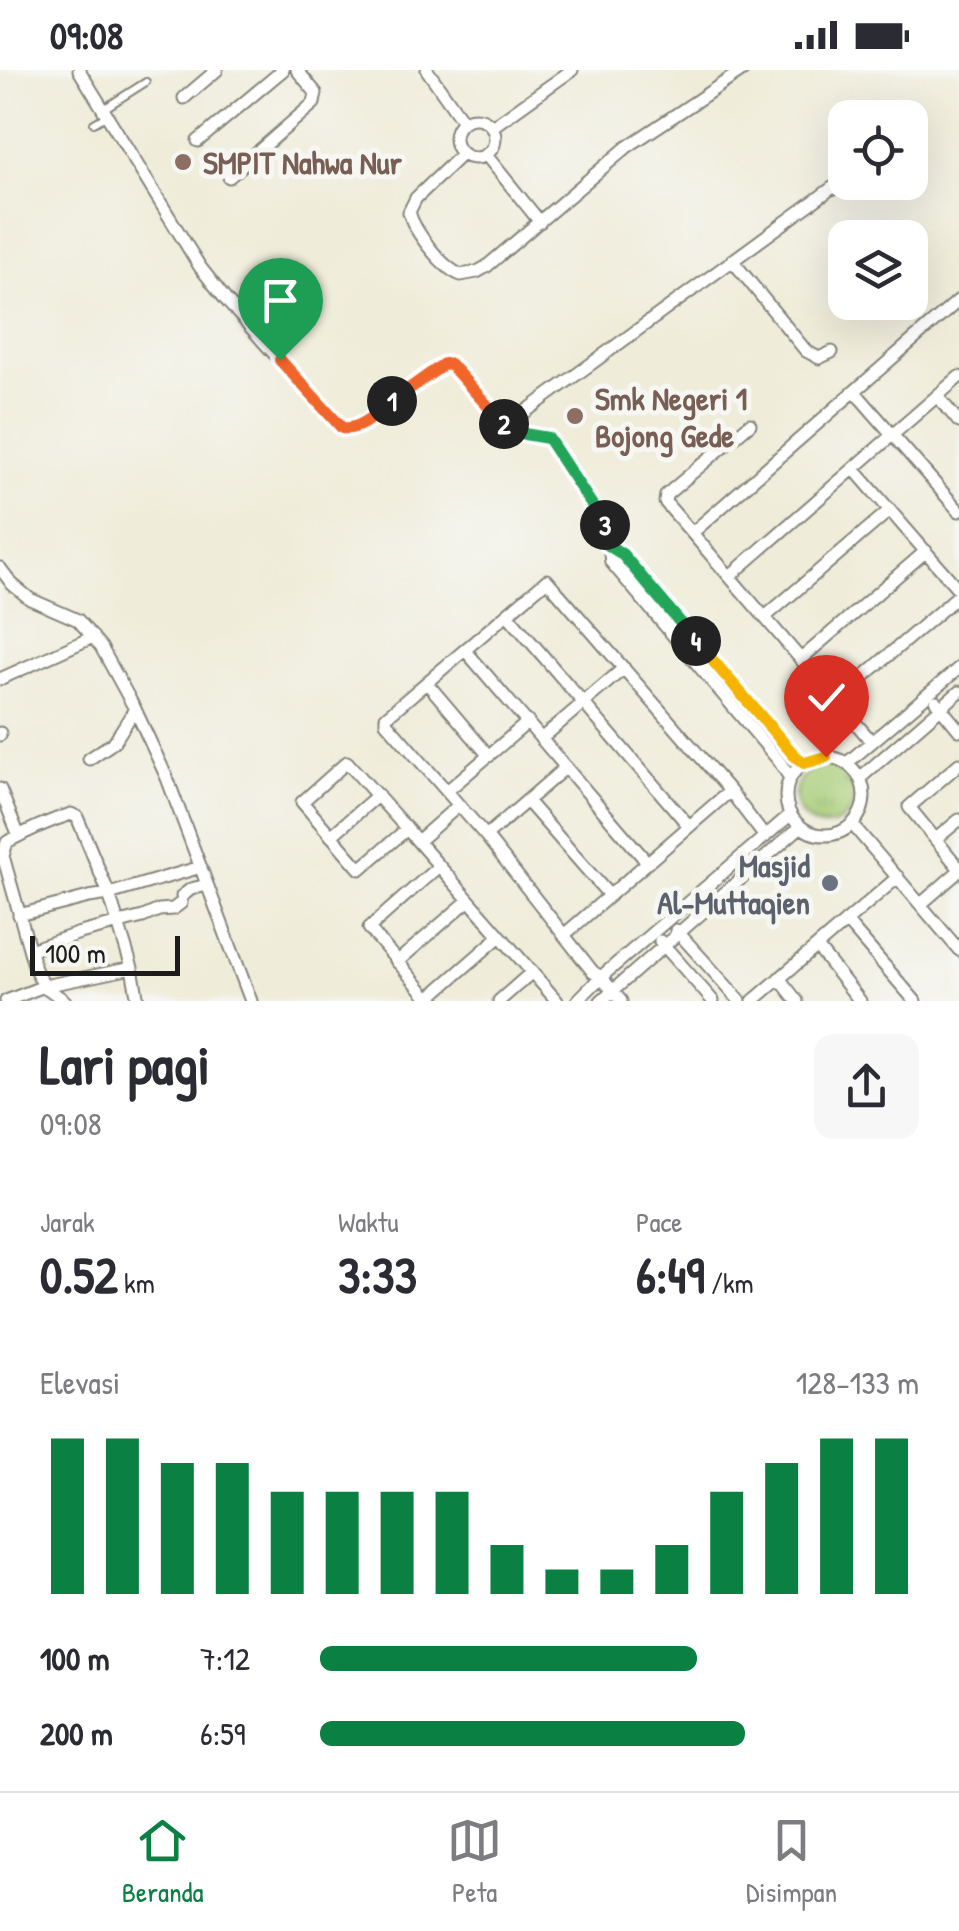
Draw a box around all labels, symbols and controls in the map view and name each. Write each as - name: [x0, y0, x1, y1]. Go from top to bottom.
- text: 09:08: [50, 9, 123, 61]
- map controls: [828, 100, 928, 320]
- button: locate: [828, 100, 928, 200]
- place label: SMPIT Nahwa Nur: [203, 141, 403, 184]
- marker: SMPIT Nahwa Nur: [172, 151, 194, 173]
- button: layers: [828, 220, 928, 320]
- pin: [238, 258, 323, 361]
- icon: arrive: [253, 273, 308, 328]
- pin: 1: [367, 376, 417, 426]
- place label: Smk Negeri 1 Bojong Gede: [595, 377, 747, 458]
- text: 1: [387, 382, 397, 420]
- pin: 2: [479, 399, 529, 449]
- text: 2: [497, 405, 511, 443]
- marker: Smk Negeri 1 Bojong Gede: [564, 405, 586, 427]
- pin: 3: [580, 500, 630, 550]
- text: 3: [599, 506, 611, 544]
- pin: 4: [671, 616, 721, 666]
- text: 4: [691, 622, 701, 660]
- pin: [784, 655, 869, 758]
- icon: check: [799, 670, 854, 725]
- place label: Masjid Al-Muttaqien: [657, 844, 811, 925]
- marker: Masjid Al-Muttaqien: [819, 872, 841, 894]
- scale bar: [30, 931, 180, 976]
- text: 100 m: [45, 934, 106, 972]
- text: Lari pagi: [40, 1027, 210, 1101]
- button: share: [814, 1034, 919, 1139]
- text: 09:08: [40, 1102, 102, 1145]
- text: Jarak: [40, 1203, 95, 1241]
- text: Waktu: [338, 1203, 399, 1241]
- text: Pace: [636, 1203, 682, 1241]
- text: 0.52: [40, 1241, 118, 1309]
- text: 3:33: [338, 1241, 417, 1309]
- text: 6:49: [636, 1241, 705, 1309]
- text: km: [118, 1264, 155, 1302]
- text: /km: [705, 1264, 754, 1302]
- text: Elevasi: [40, 1361, 120, 1404]
- text: 128–133 m: [796, 1361, 919, 1404]
- text: 100 m: [40, 1637, 109, 1680]
- text: 7:12: [200, 1637, 250, 1680]
- text: 200 m: [40, 1712, 113, 1755]
- text: 6:59: [200, 1712, 245, 1755]
- tab: Beranda: [122, 1813, 204, 1911]
- tab: Peta: [447, 1813, 502, 1911]
- tab: Disimpan: [746, 1813, 837, 1911]

